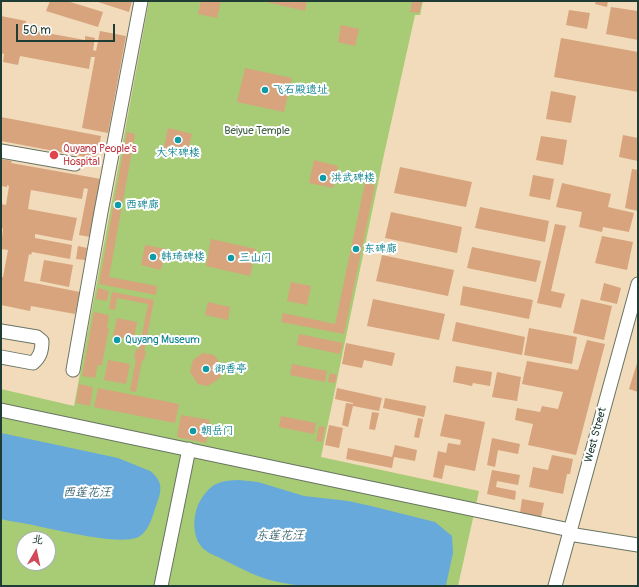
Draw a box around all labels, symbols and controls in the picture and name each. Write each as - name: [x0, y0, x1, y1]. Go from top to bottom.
- scale bar: [18, 16, 117, 42]
- text: 50 m: [23, 23, 51, 38]
- place label: 飞石殿遗址: [273, 83, 328, 97]
- marker: 飞石殿遗址: [260, 85, 270, 95]
- park label: Beiyue Temple: [224, 124, 290, 138]
- marker: 大宋碑楼: [173, 135, 183, 145]
- place label: Quyang People's Hospital: [63, 142, 137, 168]
- place label: 大宋碑楼: [156, 146, 200, 160]
- marker: Quyang People's Hospital: [48, 149, 60, 161]
- place label: 洪武碑楼: [331, 171, 375, 185]
- marker: 洪武碑楼: [318, 173, 328, 183]
- place label: 西碑廊: [126, 198, 159, 212]
- marker: 西碑廊: [113, 200, 123, 210]
- place label: 东碑廊: [364, 242, 397, 256]
- marker: 东碑廊: [351, 244, 361, 254]
- place label: 韩琦碑楼: [161, 250, 205, 264]
- place label: 三山门: [239, 251, 272, 265]
- marker: 韩琦碑楼: [148, 252, 158, 262]
- marker: 三山门: [226, 253, 236, 263]
- place label: Quyang Museum: [125, 333, 200, 347]
- marker: Quyang Museum: [112, 335, 122, 345]
- place label: 御香亭: [214, 362, 247, 376]
- marker: 御香亭: [201, 364, 211, 374]
- street label: West Street: [582, 406, 610, 464]
- place label: 朝岳门: [201, 424, 234, 438]
- marker: 朝岳门: [188, 426, 198, 436]
- water label: 西莲花汪: [63, 486, 111, 500]
- water label: 东莲花汪: [256, 529, 304, 543]
- north arrow: [16, 531, 56, 571]
- text: 北: [31, 532, 44, 547]

